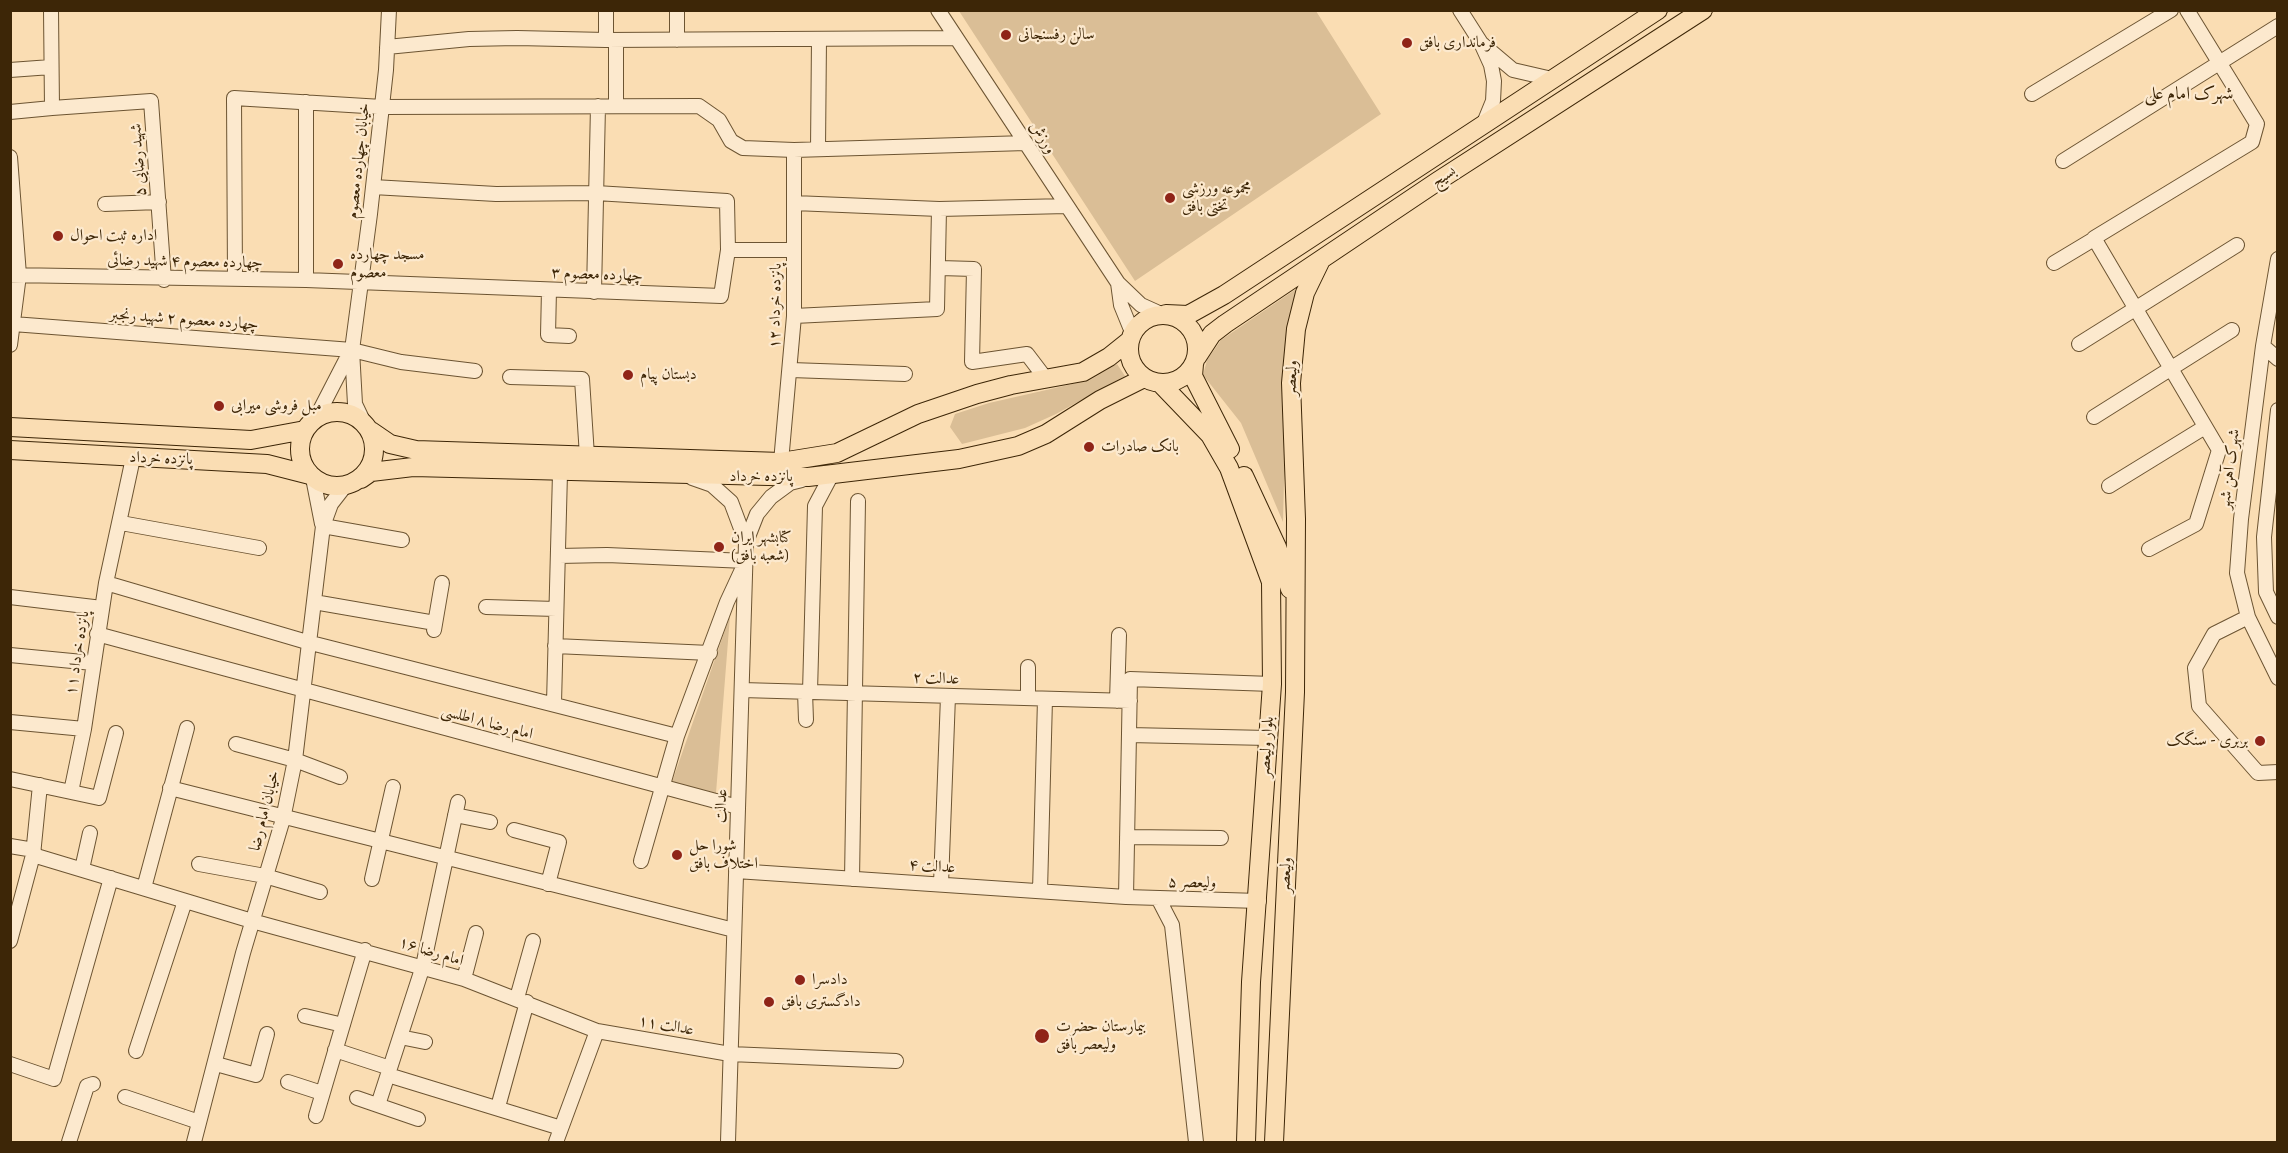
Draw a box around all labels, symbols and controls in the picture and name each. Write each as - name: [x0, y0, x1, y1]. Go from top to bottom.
- place label: سالن رفسنجانی: [1018, 25, 1095, 45]
- marker: سالن رفسنجانی: [999, 28, 1013, 42]
- place label: فرمانداری بافق: [1419, 33, 1496, 53]
- marker: فرمانداری بافق: [1400, 36, 1414, 50]
- district label: شهرک امام علی: [2145, 84, 2233, 106]
- street label: خیابان چهارده معصوم: [343, 102, 375, 220]
- street label: ورزش: [1024, 118, 1060, 158]
- street label: شهید رضایی ۵: [127, 123, 151, 197]
- street label: بسیج: [1428, 162, 1460, 192]
- place label: مجموعه ورزشی تختی بافق: [1182, 179, 1251, 217]
- marker: مجموعه ورزشی تختی بافق: [1163, 191, 1177, 205]
- place label: اداره ثبت احوال: [70, 226, 157, 246]
- marker: اداره ثبت احوال: [51, 229, 65, 243]
- place label: مسجد چهارده معصوم: [350, 245, 424, 283]
- street label: چهارده معصوم ۴ شهید رضائی: [107, 251, 263, 273]
- marker: مسجد چهارده معصوم: [331, 257, 345, 271]
- street label: پانزده خرداد ۱۲: [766, 263, 786, 349]
- street label: چهارده معصوم ۳: [551, 264, 643, 286]
- street label: چهارده معصوم ۲ شهید رنجبر: [109, 305, 259, 335]
- street label: ولیعصر: [1281, 360, 1303, 396]
- place label: دبستان پیام: [640, 365, 697, 385]
- marker: دبستان پیام: [621, 368, 635, 382]
- place label: مبل فروشی میرابی: [231, 396, 322, 416]
- marker: مبل فروشی میرابی: [212, 399, 226, 413]
- street label: شهرک آهن شهر: [2216, 428, 2244, 510]
- place label: بانک صادرات: [1101, 437, 1179, 457]
- marker: بانک صادرات: [1082, 440, 1096, 454]
- street label: پانزده خرداد: [129, 448, 193, 470]
- street label: پانزده خرداد: [729, 467, 793, 487]
- place label: کتابشهر ایران (شعبه بافق): [731, 528, 792, 566]
- marker: کتابشهر ایران (شعبه بافق): [712, 540, 726, 554]
- street label: پانزده خرداد ۱۱: [62, 609, 94, 697]
- street label: عدالت ۲: [912, 669, 960, 689]
- street label: امام رضا ۸ اطلسی: [439, 702, 535, 744]
- street label: بلوار ولیعصر: [1255, 716, 1279, 778]
- place label: بربری - سنگک: [2166, 731, 2248, 751]
- marker: بربری - سنگک: [2253, 734, 2267, 748]
- street label: خیابان امام رضا: [246, 769, 284, 853]
- street label: عدالت: [712, 789, 732, 823]
- place label: شورا حل اختلاف بافق: [689, 836, 758, 874]
- marker: شورا حل اختلاف بافق: [670, 848, 684, 862]
- street label: عدالت ۴: [908, 856, 956, 878]
- street label: ولیعصر: [1275, 857, 1297, 893]
- street label: ولیعصر ۵: [1168, 873, 1216, 893]
- street label: امام رضا ۱۶: [396, 933, 466, 971]
- place label: دادسرا: [812, 970, 848, 990]
- marker: دادسرا: [793, 973, 807, 987]
- place label: دادگستری بافق: [781, 992, 861, 1012]
- marker: دادگستری بافق: [762, 995, 776, 1009]
- street label: عدالت ۱۱: [637, 1012, 695, 1040]
- place label: بیمارستان حضرت ولیعصر بافق: [1056, 1017, 1146, 1055]
- marker: بیمارستان حضرت ولیعصر بافق: [1033, 1027, 1051, 1045]

